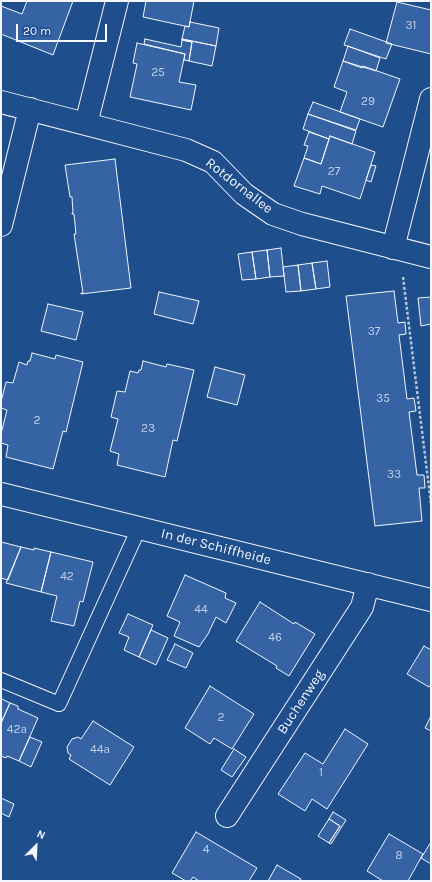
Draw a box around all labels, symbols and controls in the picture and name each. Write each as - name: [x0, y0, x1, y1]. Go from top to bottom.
- scale bar: [18, 16, 109, 42]
- house number: 31: [405, 19, 417, 33]
- text: 20 m: [23, 24, 51, 38]
- house number: 25: [151, 66, 165, 80]
- house number: 29: [361, 95, 375, 109]
- street label: Rotdornallee: [202, 154, 276, 218]
- house number: 27: [328, 165, 340, 179]
- house number: 37: [368, 325, 380, 339]
- house number: 35: [376, 392, 390, 406]
- house number: 2: [34, 414, 40, 428]
- house number: 23: [141, 422, 155, 436]
- house number: 33: [387, 468, 401, 482]
- street label: In der Schiffheide: [159, 525, 273, 569]
- house number: 42: [60, 570, 74, 584]
- house number: 44: [194, 603, 208, 617]
- house number: 46: [268, 631, 282, 645]
- street label: Buchenweg: [274, 667, 328, 737]
- house number: 2: [218, 711, 224, 725]
- house number: 42a: [7, 723, 27, 737]
- house number: 44a: [90, 743, 110, 757]
- house number: 1: [319, 766, 323, 780]
- north arrow: [16, 826, 56, 866]
- text: N: [35, 827, 47, 842]
- house number: 4: [203, 843, 209, 857]
- house number: 8: [395, 849, 403, 863]

